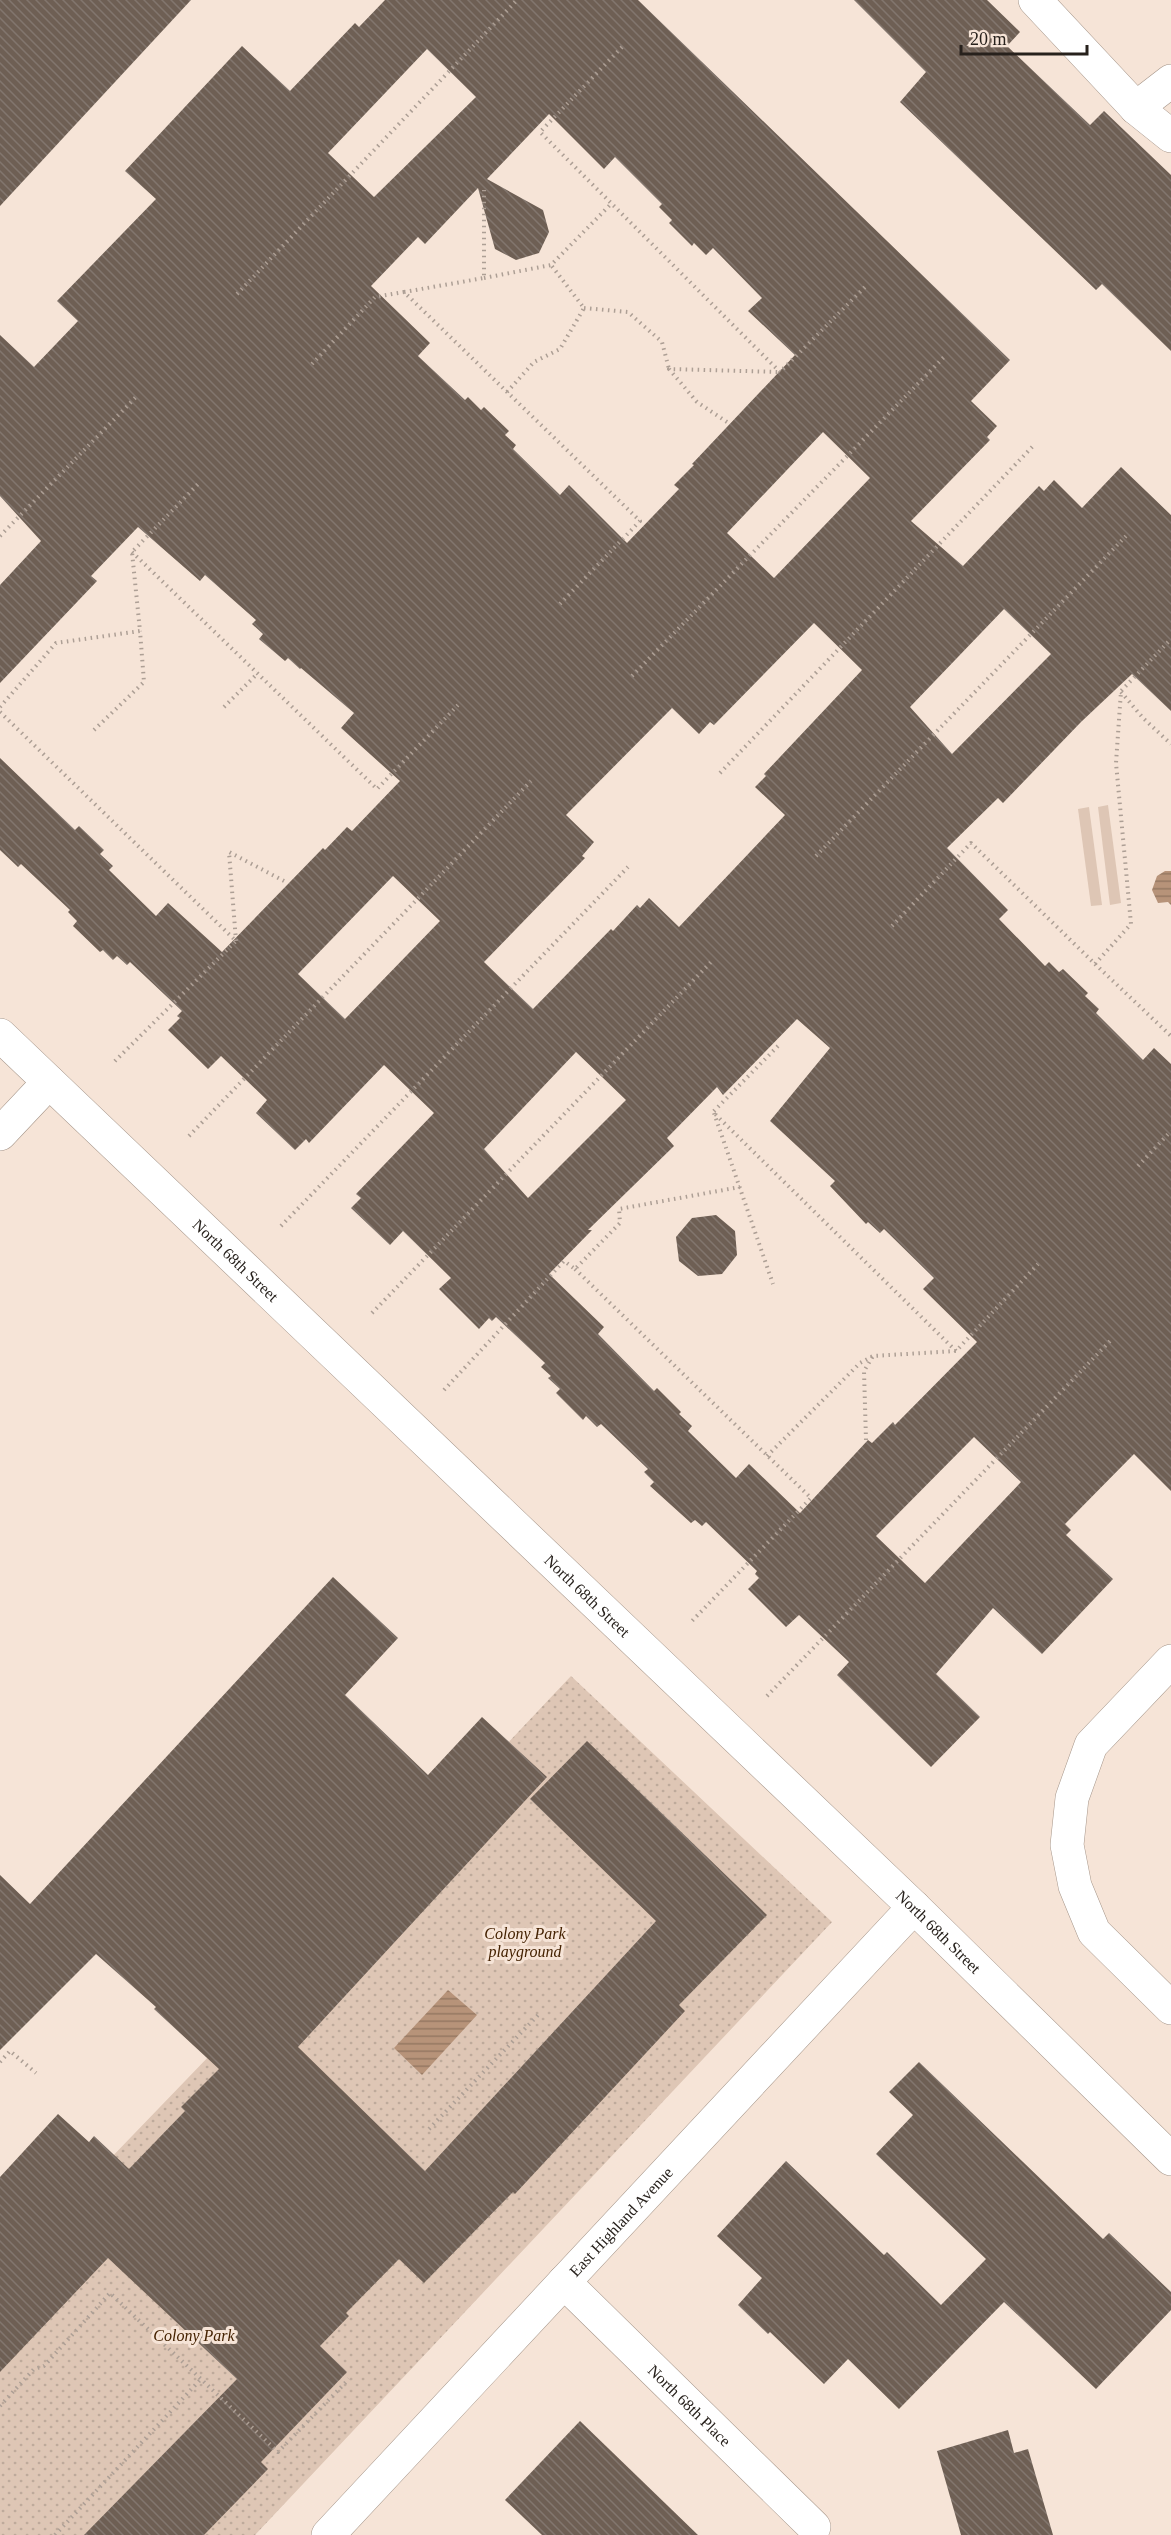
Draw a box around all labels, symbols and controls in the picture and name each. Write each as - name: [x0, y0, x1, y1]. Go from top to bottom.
- scale bar: [961, 18, 1087, 56]
- text: 20 m: [970, 29, 1007, 49]
- street label: North 68th Street: [189, 1216, 282, 1305]
- street label: North 68th Street: [541, 1551, 634, 1641]
- street label: North 68th Street: [893, 1887, 984, 1977]
- park label: Colony Park playground: [484, 1925, 567, 1961]
- street label: East Highland Avenue: [566, 2164, 676, 2280]
- park label: Colony Park: [153, 2327, 236, 2345]
- street label: North 68th Place: [645, 2362, 734, 2450]

